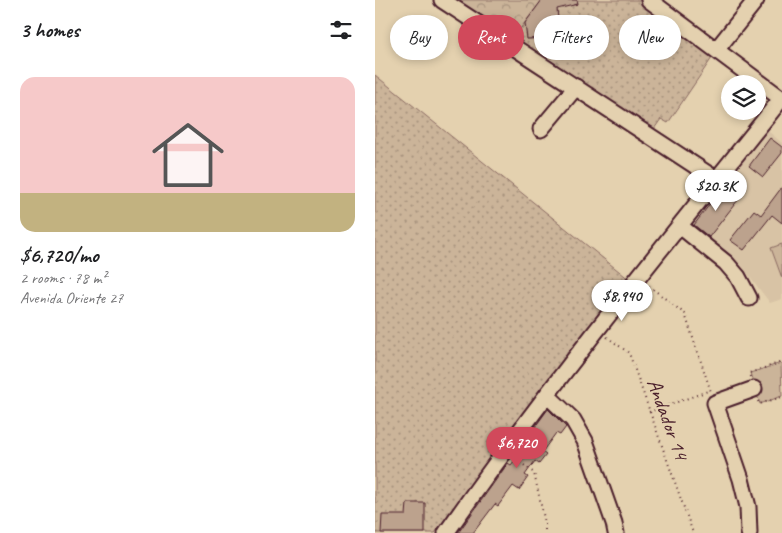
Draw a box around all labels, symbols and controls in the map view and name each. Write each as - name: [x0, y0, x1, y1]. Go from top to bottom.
- chip: Buy: [390, 15, 448, 60]
- chip: Rent: [458, 15, 524, 60]
- chip: Filters: [534, 15, 609, 60]
- chip: New: [619, 15, 681, 60]
- icon: filters: [327, 16, 355, 44]
- text: 3 homes: [20, 17, 79, 43]
- map controls: [721, 75, 766, 120]
- button: layers: [721, 75, 766, 120]
- icon: home: [143, 110, 233, 200]
- pin: $20.3K: [675, 170, 757, 212]
- text: $20.3K: [696, 176, 736, 196]
- text: $6,720/mo: [20, 242, 99, 268]
- text: 2 rooms · 78 m²: [20, 268, 106, 288]
- pin: $8,940: [581, 280, 663, 322]
- text: $8,940: [603, 286, 641, 306]
- text: Avenida Oriente 27: [20, 288, 123, 308]
- street label: Andador 14: [641, 375, 696, 466]
- pin: $6,720: [476, 426, 558, 469]
- text: $6,720: [497, 433, 537, 453]

